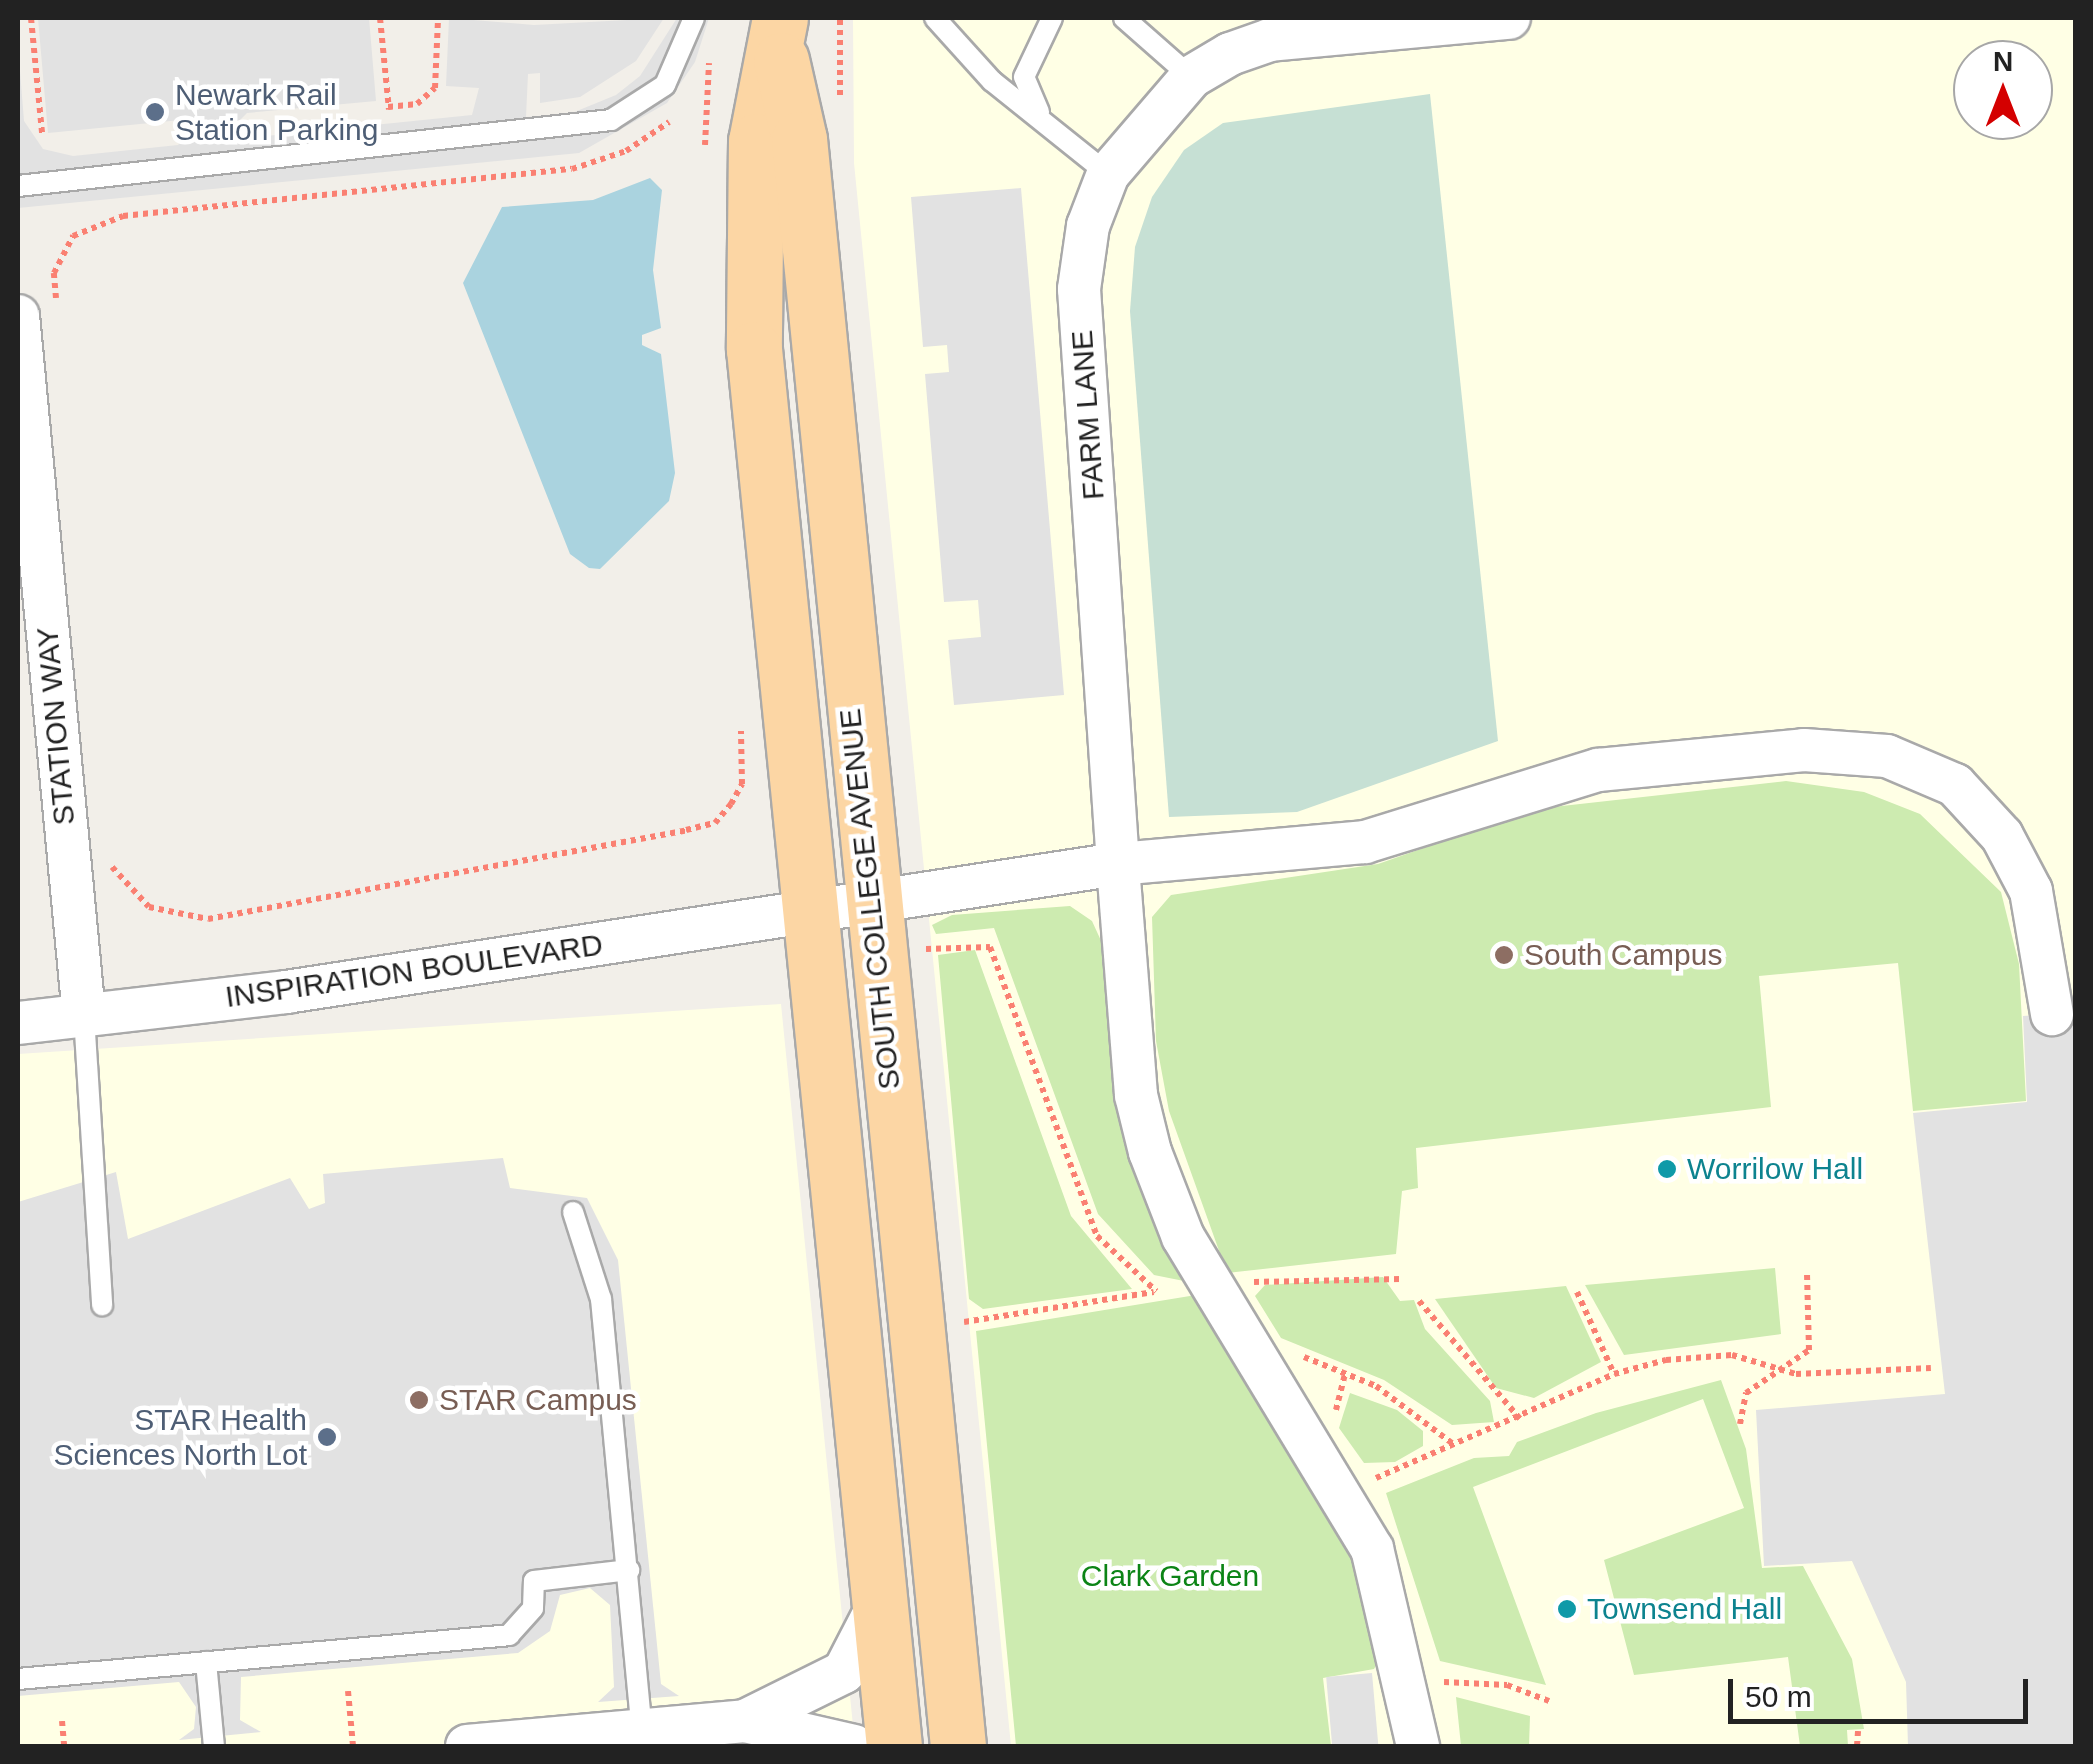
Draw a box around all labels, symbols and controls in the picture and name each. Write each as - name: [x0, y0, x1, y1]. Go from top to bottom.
- north arrow: [1953, 40, 2053, 140]
- text: N: [1993, 46, 2013, 77]
- place label: Newark Rail Station Parking: [175, 77, 378, 148]
- marker: Newark Rail Station Parking: [144, 101, 166, 123]
- street label: FARM LANE: [1064, 329, 1112, 501]
- street label: STATION WAY: [29, 625, 83, 827]
- street label: SOUTH COLLEGE AVENUE: [832, 706, 908, 1092]
- street label: INSPIRATION BOULEVARD: [223, 927, 605, 1015]
- place label: South Campus: [1524, 937, 1722, 973]
- marker: South Campus: [1493, 944, 1515, 966]
- place label: Worrilow Hall: [1687, 1151, 1863, 1187]
- marker: Worrilow Hall: [1656, 1158, 1678, 1180]
- place label: STAR Campus: [439, 1382, 637, 1418]
- marker: STAR Campus: [408, 1389, 430, 1411]
- place label: STAR Health Sciences North Lot: [54, 1402, 307, 1472]
- marker: STAR Health Sciences North Lot: [316, 1426, 338, 1448]
- park label: Clark Garden: [1081, 1558, 1259, 1594]
- place label: Townsend Hall: [1587, 1591, 1782, 1627]
- marker: Townsend Hall: [1556, 1598, 1578, 1620]
- scale bar: [1733, 1659, 2033, 1721]
- text: 50 m: [1745, 1680, 1812, 1713]

